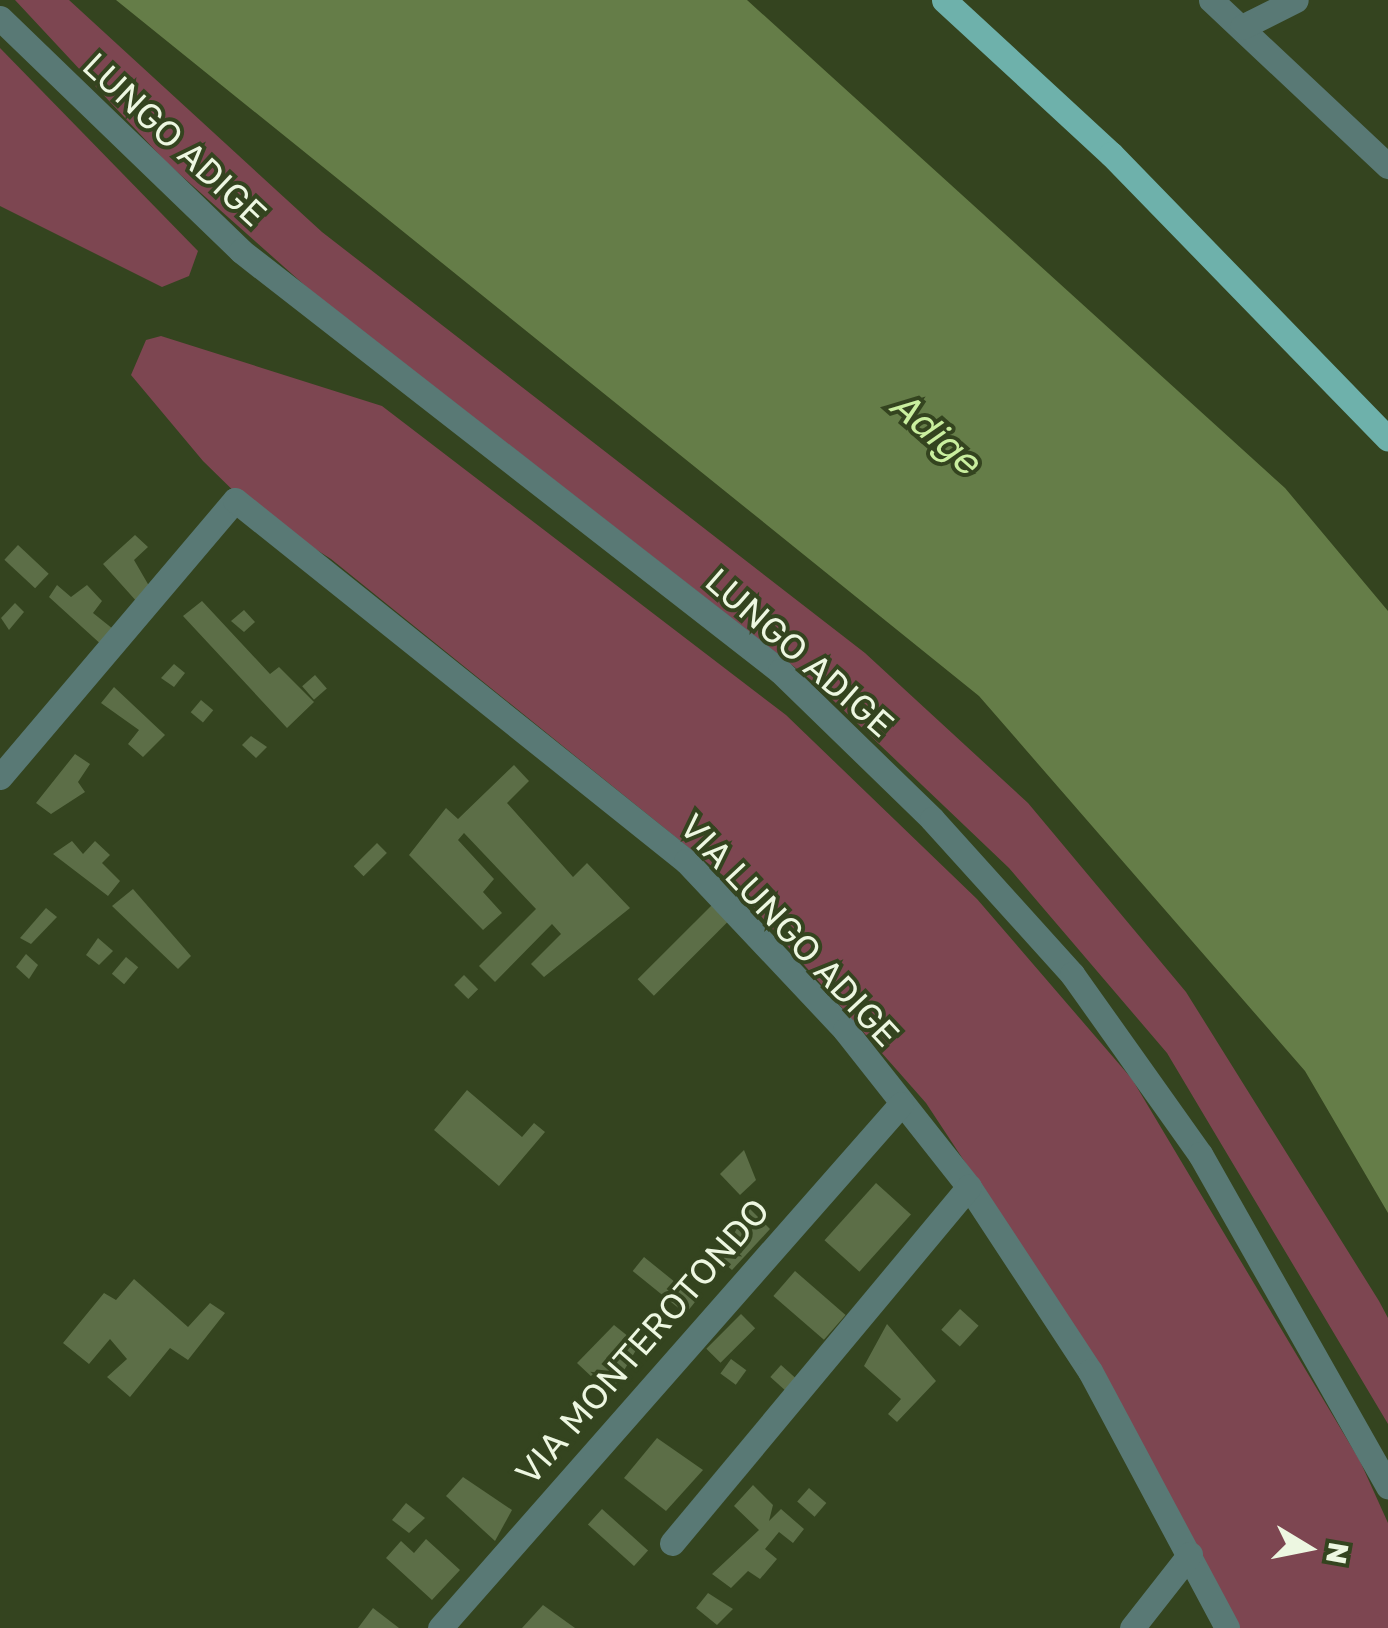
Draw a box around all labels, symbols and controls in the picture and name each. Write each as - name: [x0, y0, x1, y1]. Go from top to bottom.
- street label: LUNGO ADIGE: [75, 43, 275, 235]
- water label: Adige: [882, 381, 990, 483]
- street label: LUNGO ADIGE: [697, 559, 903, 745]
- street label: VIA LUNGO ADIGE: [672, 805, 908, 1055]
- street label: VIA MONTEROTONDO: [506, 1189, 778, 1493]
- north arrow: [1258, 1498, 1358, 1598]
- text: N: [1320, 1540, 1356, 1567]

